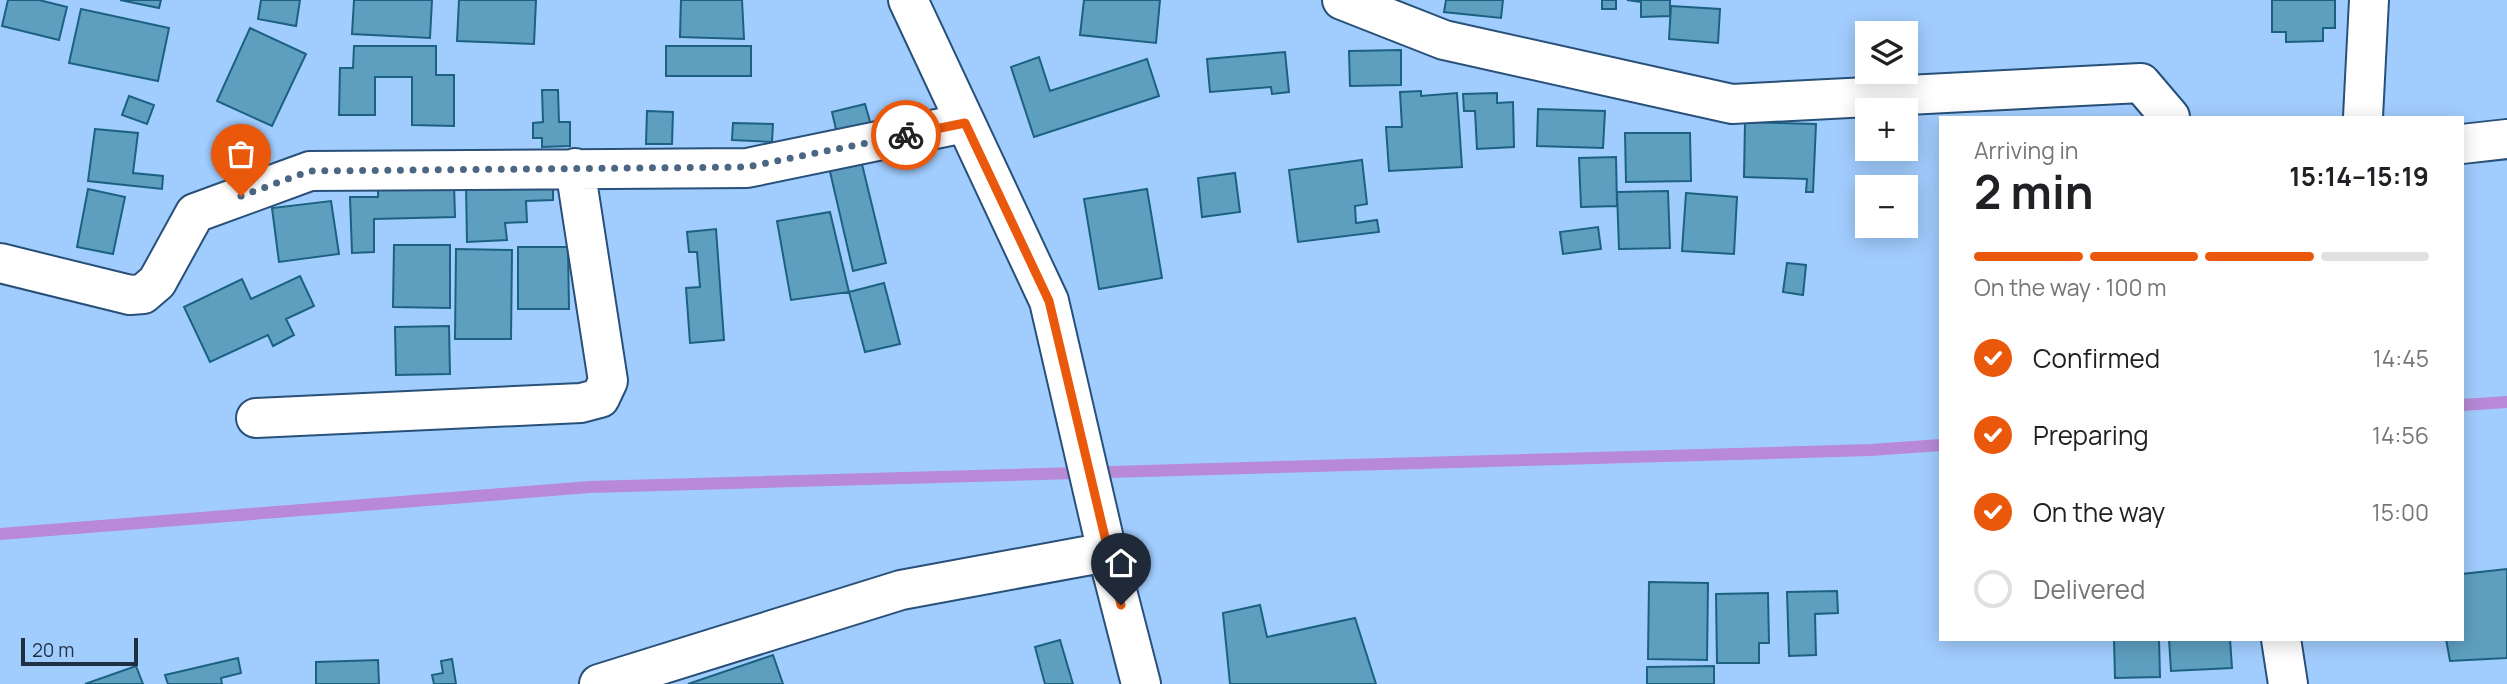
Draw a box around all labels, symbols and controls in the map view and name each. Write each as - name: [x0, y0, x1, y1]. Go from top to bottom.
- map controls: [1855, 21, 1918, 238]
- button: layers: [1855, 21, 1918, 84]
- button: +: [1855, 98, 1918, 161]
- courier: [871, 100, 941, 170]
- icon: bike: [887, 116, 925, 154]
- pin: [211, 124, 271, 196]
- text: Arriving in: [1974, 134, 2079, 166]
- icon: bag: [222, 135, 260, 173]
- text: 15:14–15:19: [2289, 158, 2429, 194]
- text: 2 min: [1974, 160, 2094, 223]
- button: −: [1855, 175, 1918, 238]
- text: On the way · 100 m: [1974, 271, 2167, 303]
- icon: check: [1974, 339, 2012, 377]
- text: Confirmed: [2033, 340, 2160, 376]
- text: 14:45: [2373, 342, 2429, 374]
- icon: check: [1974, 416, 2012, 454]
- text: Preparing: [2033, 417, 2149, 453]
- text: 14:56: [2372, 419, 2429, 451]
- icon: check: [1974, 493, 2012, 531]
- text: On the way: [2033, 494, 2165, 530]
- text: 15:00: [2372, 496, 2429, 528]
- pin: [1091, 533, 1151, 605]
- icon: home: [1102, 544, 1140, 582]
- text: Delivered: [2033, 571, 2145, 607]
- scale bar: [21, 635, 138, 667]
- text: 20 m: [32, 637, 74, 663]

